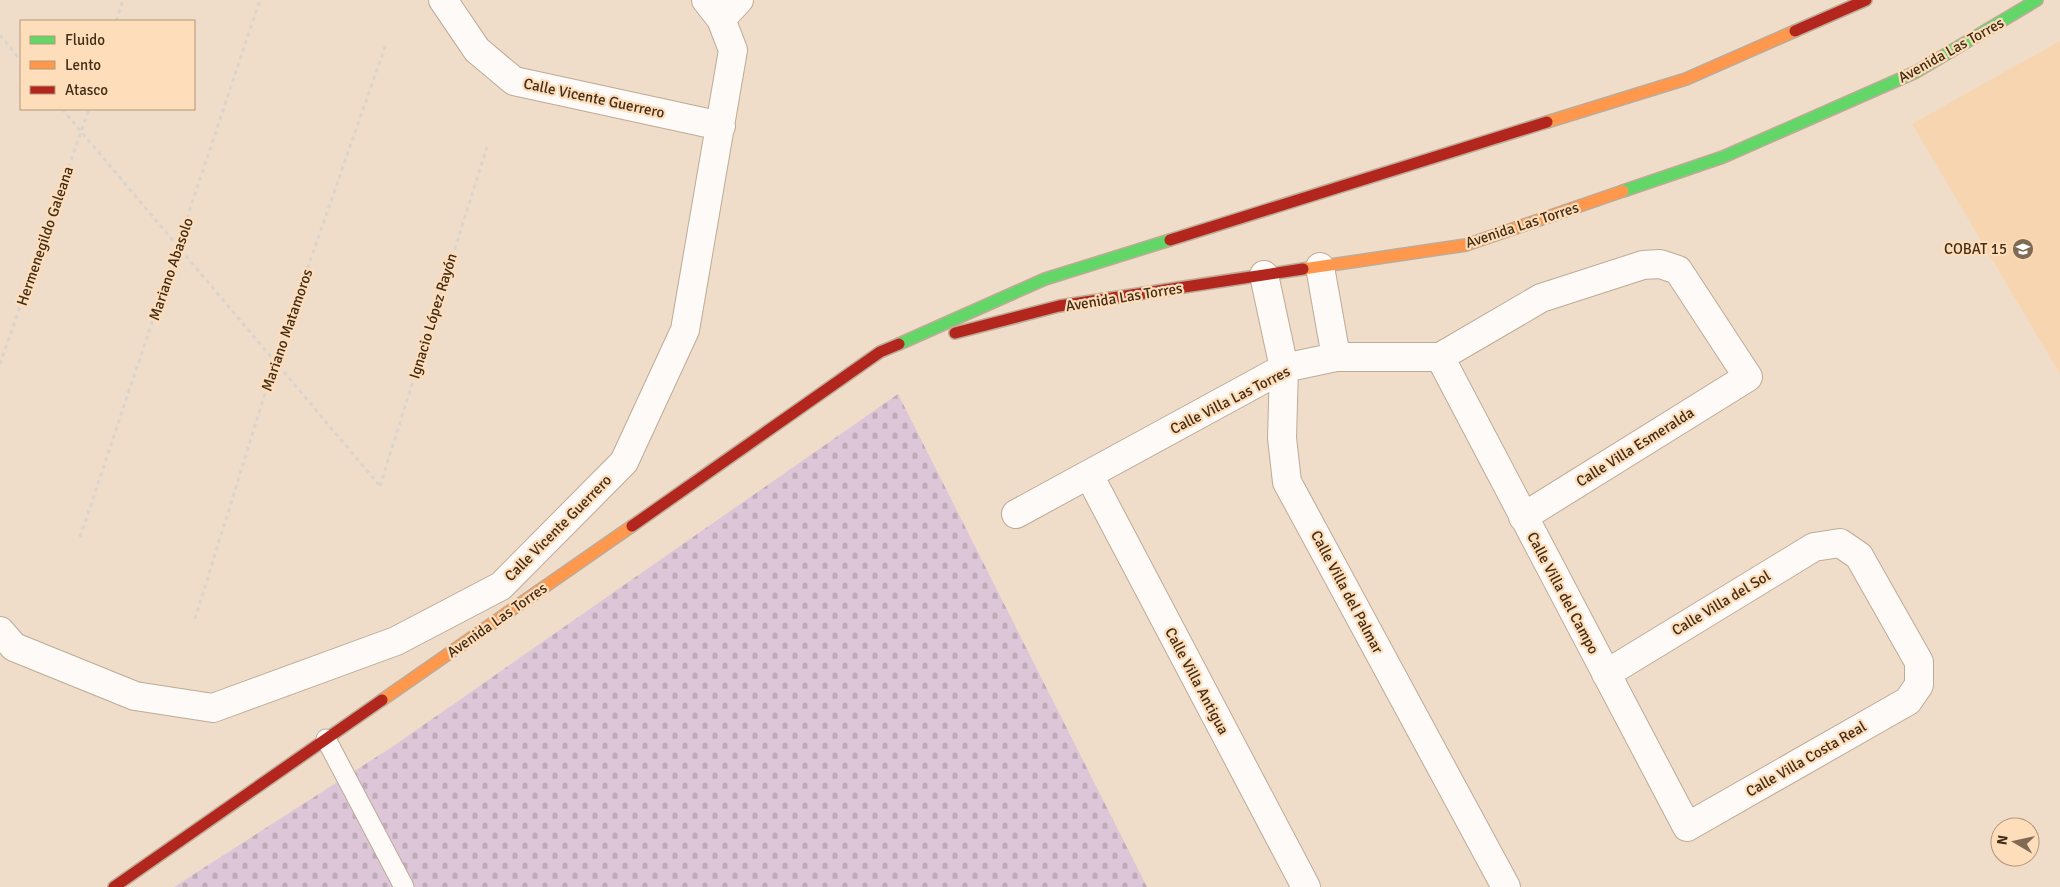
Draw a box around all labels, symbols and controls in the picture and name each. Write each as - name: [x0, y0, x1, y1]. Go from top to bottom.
- street label: Avenida Las Torres: [1895, 13, 2007, 86]
- legend: [20, 20, 195, 110]
- text: Fluido: [65, 31, 105, 49]
- text: Lento: [65, 56, 101, 74]
- street label: Calle Vicente Guerrero: [522, 74, 666, 122]
- text: Atasco: [65, 81, 108, 99]
- street label: Hermenegildo Galeana: [13, 164, 77, 308]
- street label: Avenida Las Torres: [1463, 198, 1581, 252]
- street label: Mariano Abasolo: [145, 215, 197, 323]
- school or university icon: COBAT 15: [2011, 237, 2035, 261]
- place label: COBAT 15: [1944, 240, 2007, 258]
- street label: Ignacio López Rayón: [405, 251, 461, 381]
- street label: Mariano Matamoros: [258, 266, 317, 394]
- street label: Avenida Las Torres: [1064, 279, 1184, 315]
- street label: Calle Villa Las Torres: [1167, 362, 1293, 438]
- street label: Calle Villa Esmeralda: [1573, 403, 1697, 491]
- street label: Calle Vicente Guerrero: [501, 471, 615, 585]
- street label: Calle Villa del Palmar: [1307, 527, 1387, 657]
- street label: Calle Villa del Campo: [1523, 529, 1603, 657]
- street label: Calle Villa del Sol: [1668, 566, 1774, 640]
- street label: Avenida Las Torres: [443, 579, 551, 661]
- street label: Calle Villa Antigua: [1161, 624, 1233, 738]
- street label: Calle Villa Costa Real: [1743, 717, 1869, 801]
- north arrow: [1990, 817, 2040, 867]
- text: N: [1993, 834, 2012, 846]

